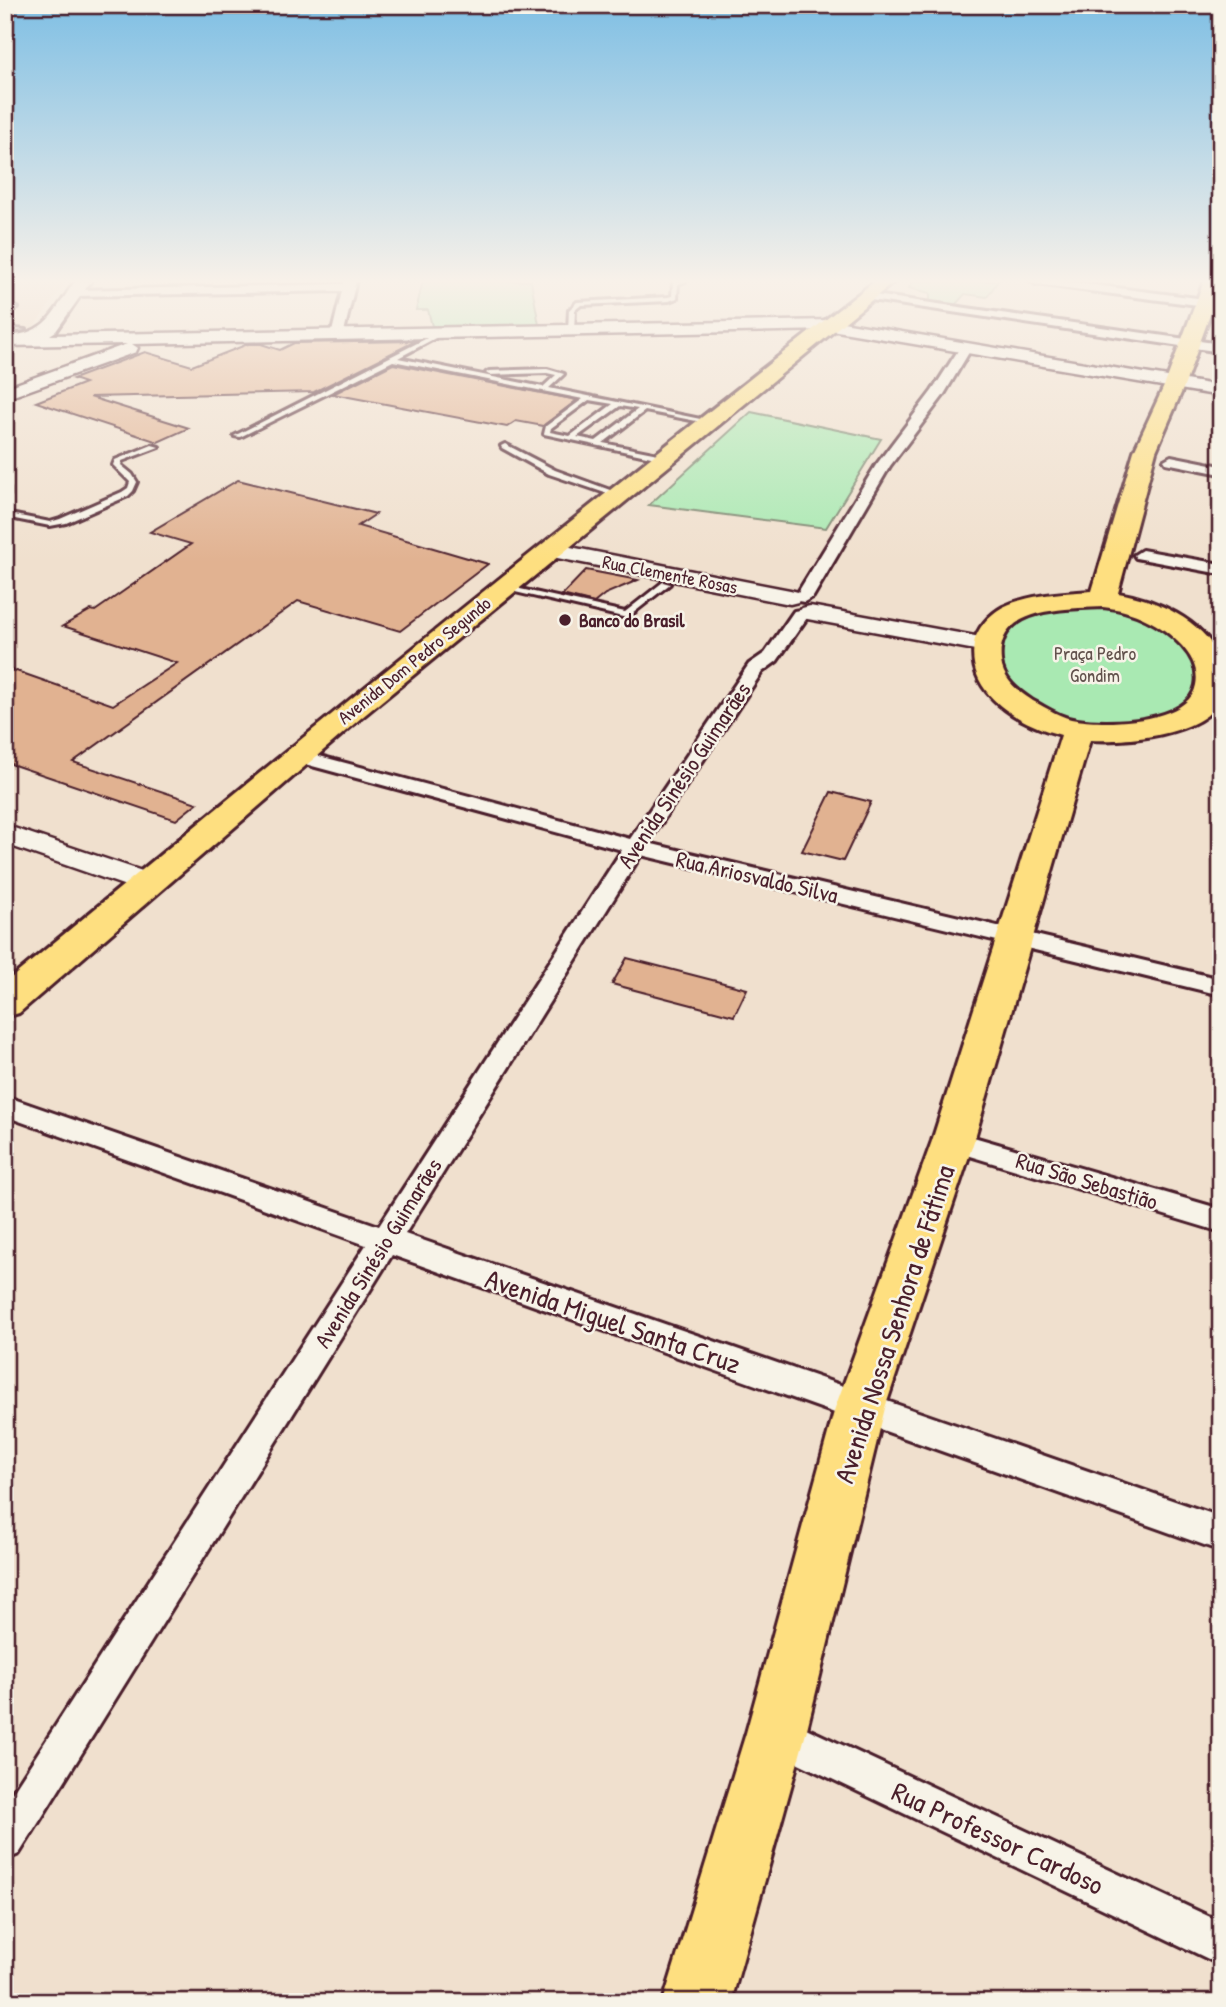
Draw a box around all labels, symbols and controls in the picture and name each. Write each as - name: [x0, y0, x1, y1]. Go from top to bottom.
- street label: Rua Clemente Rosas: [600, 548, 740, 600]
- street label: Avenida Dom Pedro Segundo: [332, 590, 496, 730]
- place label: Banco do Brasil: [579, 607, 685, 633]
- marker: Banco do Brasil: [557, 612, 573, 628]
- park label: Praça Pedro Gondim: [1054, 640, 1136, 688]
- street label: Avenida Sinésio Guimarães: [610, 676, 758, 874]
- street label: Rua Ariosvaldo Silva: [673, 843, 841, 910]
- street label: Rua São Sebastião: [1013, 1144, 1162, 1217]
- street label: Avenida Sinésio Guimarães: [307, 1152, 449, 1353]
- street label: Avenida Nossa Senhora de Fátima: [825, 1160, 963, 1488]
- street label: Avenida Miguel Santa Cruz: [480, 1259, 746, 1383]
- street label: Rua Professor Cardoso: [886, 1772, 1110, 1904]

